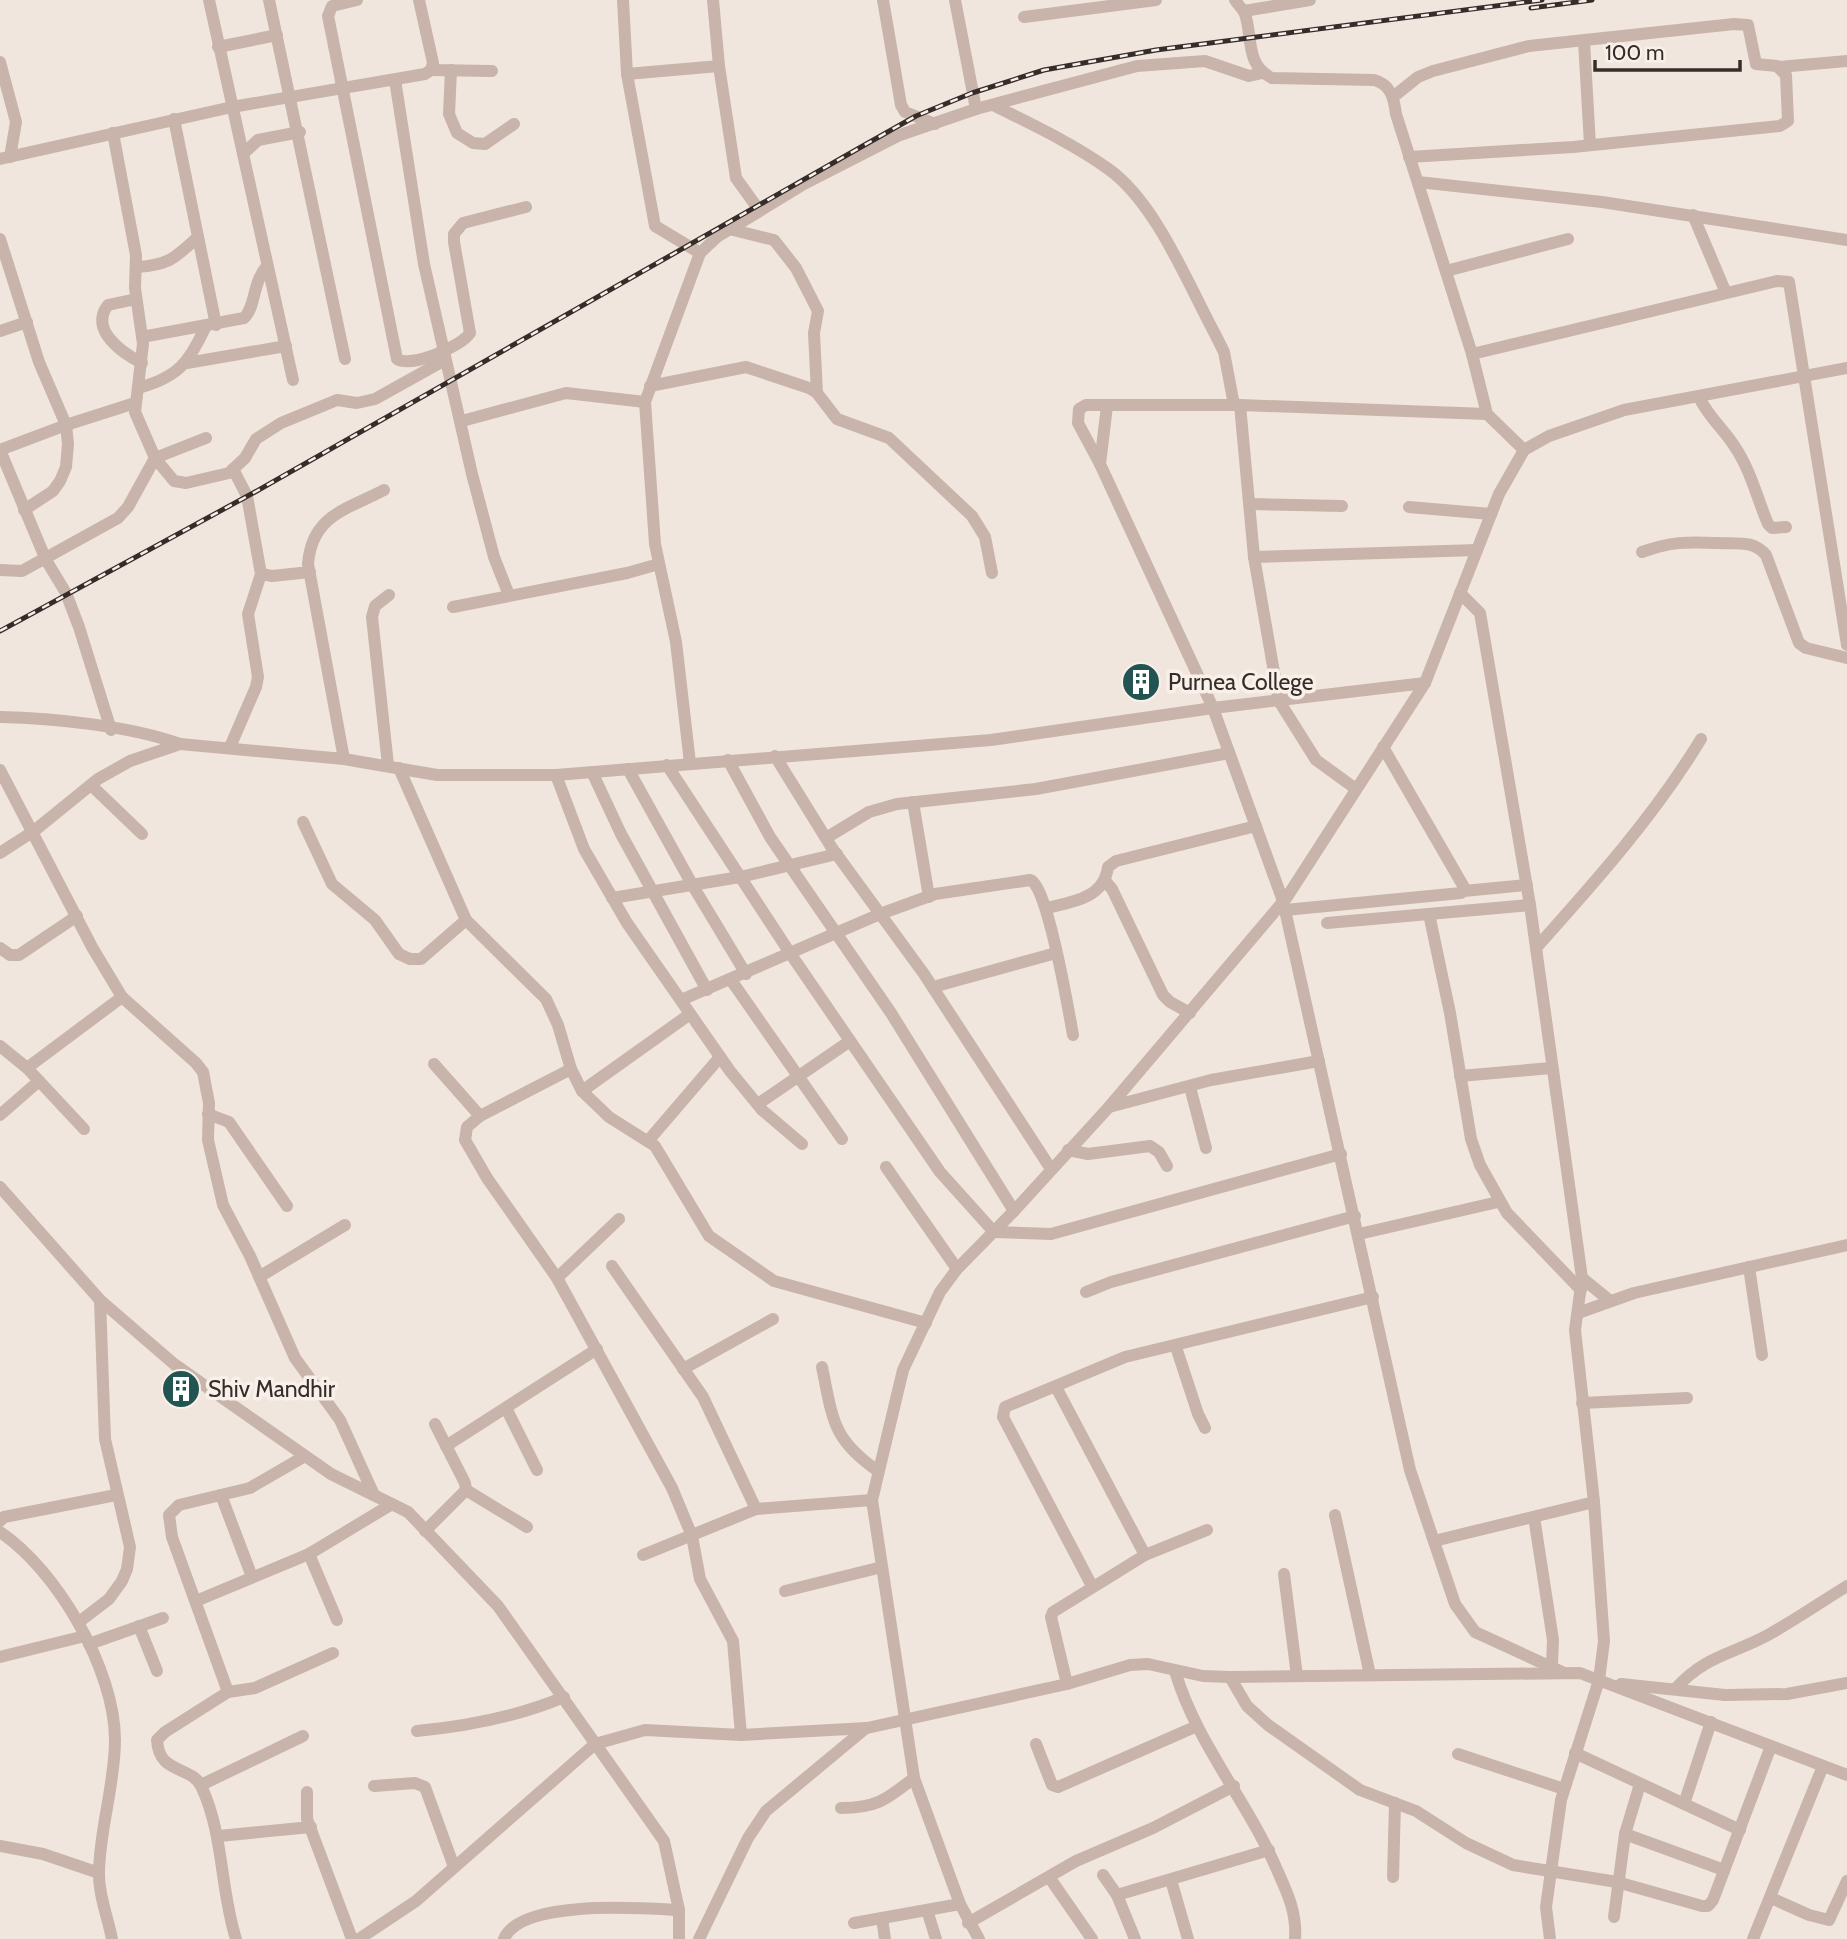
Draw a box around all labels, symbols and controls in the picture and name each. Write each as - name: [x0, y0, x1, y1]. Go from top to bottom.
- scale bar: [1595, 28, 1740, 72]
- text: 100 m: [1605, 40, 1664, 65]
- building icon: Purnea College: [1120, 661, 1162, 703]
- place label: Purnea College: [1168, 668, 1314, 696]
- building icon: Shiv Mandhir: [160, 1368, 202, 1410]
- place label: Shiv Mandhir: [208, 1375, 336, 1403]

